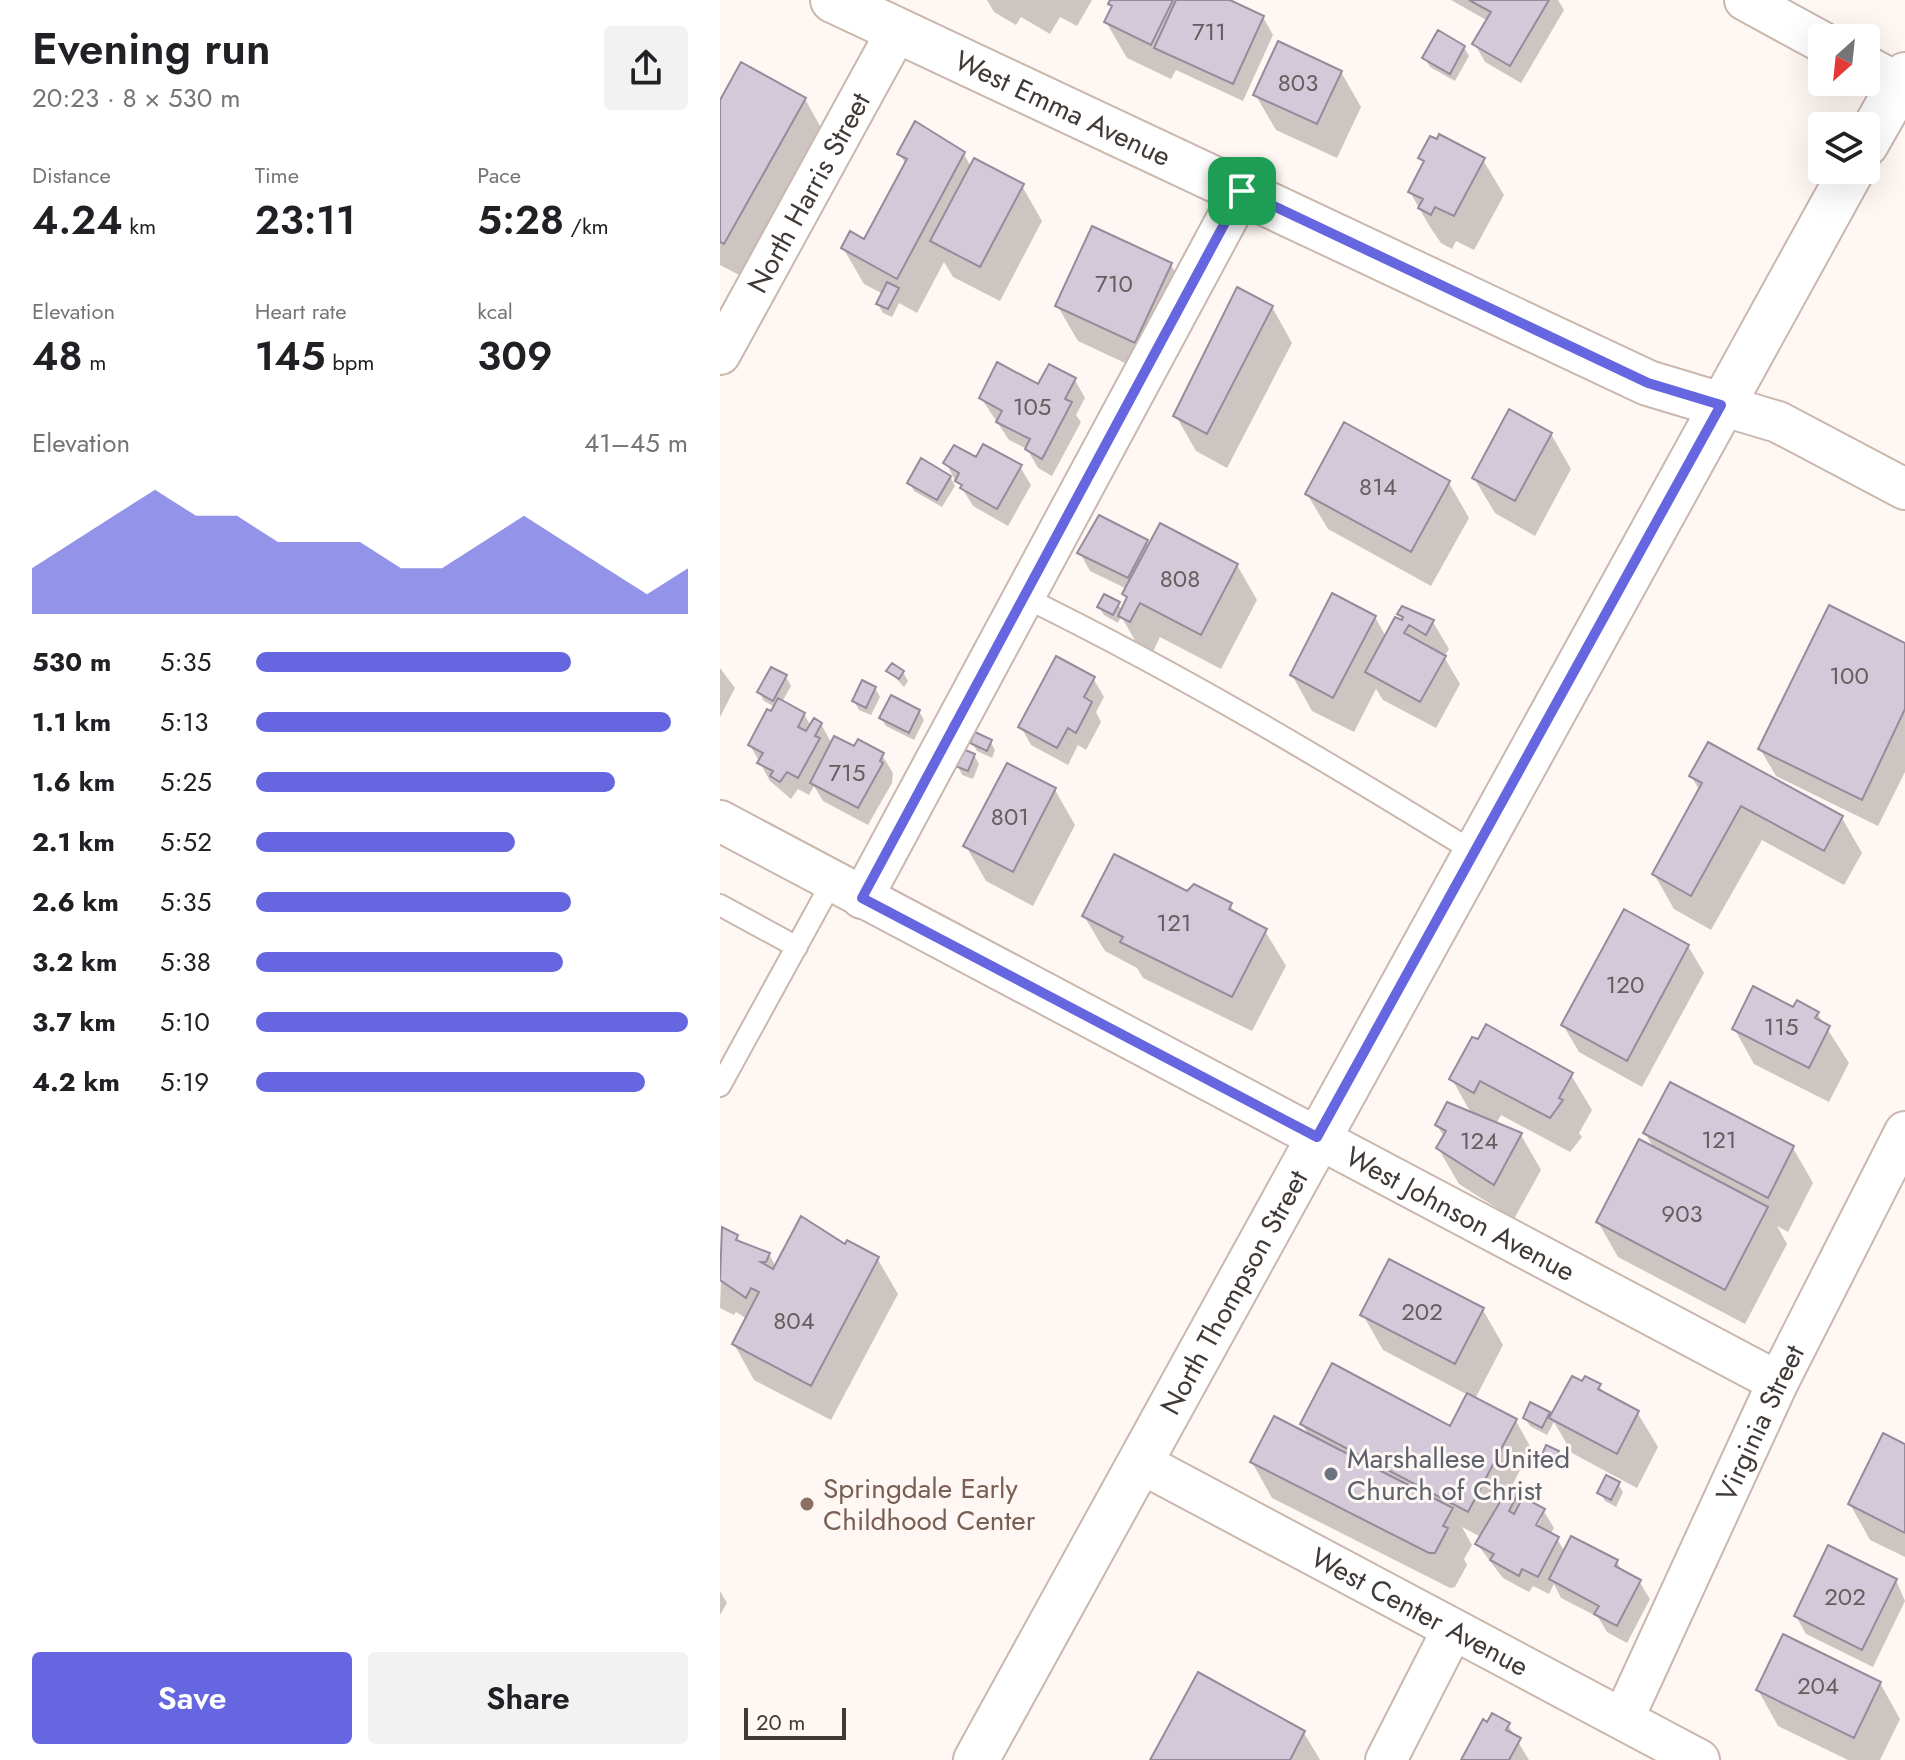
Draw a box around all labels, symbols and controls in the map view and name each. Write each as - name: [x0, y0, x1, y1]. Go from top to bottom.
- house number: 711: [1192, 14, 1226, 49]
- text: Evening run: [32, 17, 271, 81]
- north arrow: [1808, 24, 1880, 96]
- map controls: [1808, 24, 1880, 184]
- button: share: [604, 26, 688, 110]
- street label: West Emma Avenue: [948, 40, 1178, 177]
- house number: 803: [1278, 65, 1318, 100]
- text: 20:23 · 8 × 530 m: [32, 79, 240, 117]
- street label: North Harris Street: [737, 85, 881, 301]
- button: layers: [1808, 112, 1880, 184]
- pin: [1208, 157, 1276, 225]
- text: Distance: [32, 159, 111, 191]
- text: Time: [255, 159, 299, 191]
- text: Pace: [477, 159, 521, 191]
- icon: arrive: [1220, 169, 1264, 213]
- text: 4.24: [32, 191, 123, 249]
- text: 23:11: [255, 191, 356, 249]
- text: 5:28: [477, 191, 564, 249]
- text: km: [123, 210, 156, 242]
- text: /km: [564, 210, 609, 242]
- house number: 710: [1095, 266, 1133, 301]
- text: Elevation: [32, 295, 115, 327]
- text: Heart rate: [255, 295, 346, 327]
- text: kcal: [477, 295, 513, 327]
- text: 48: [32, 327, 83, 385]
- text: 145: [255, 327, 326, 385]
- text: 309: [477, 327, 553, 385]
- text: m: [83, 346, 106, 378]
- text: bpm: [326, 346, 374, 378]
- house number: 105: [1013, 389, 1051, 424]
- text: Elevation: [32, 424, 130, 462]
- text: 41–45 m: [584, 424, 688, 462]
- house number: 814: [1359, 469, 1397, 504]
- house number: 808: [1160, 561, 1200, 596]
- text: 530 m: [32, 643, 111, 681]
- text: 5:35: [160, 643, 211, 681]
- house number: 100: [1829, 658, 1869, 693]
- text: 1.1 km: [32, 703, 111, 741]
- text: 5:13: [160, 703, 208, 741]
- house number: 715: [829, 755, 865, 790]
- text: 1.6 km: [32, 763, 115, 801]
- text: 5:25: [160, 763, 212, 801]
- house number: 801: [991, 799, 1029, 834]
- text: 2.1 km: [32, 823, 115, 861]
- text: 5:52: [160, 823, 212, 861]
- text: 2.6 km: [32, 883, 119, 921]
- text: 5:35: [160, 883, 211, 921]
- house number: 121: [1156, 905, 1192, 940]
- text: 3.2 km: [32, 943, 117, 981]
- text: 5:38: [160, 943, 211, 981]
- house number: 120: [1606, 967, 1644, 1002]
- text: 3.7 km: [32, 1003, 116, 1041]
- text: 5:10: [160, 1003, 210, 1041]
- house number: 115: [1763, 1009, 1799, 1044]
- text: 4.2 km: [32, 1063, 120, 1101]
- text: 5:19: [160, 1063, 209, 1101]
- house number: 121: [1701, 1122, 1737, 1157]
- house number: 124: [1460, 1123, 1498, 1158]
- street label: West Johnson Avenue: [1338, 1136, 1582, 1292]
- street label: North Thompson Street: [1150, 1162, 1318, 1422]
- house number: 903: [1661, 1196, 1703, 1231]
- house number: 202: [1401, 1294, 1443, 1329]
- house number: 804: [773, 1303, 815, 1338]
- street label: Virginia Street: [1706, 1337, 1815, 1508]
- place label: Marshallese United Church of Christ: [1347, 1438, 1570, 1511]
- marker: Marshallese United Church of Christ: [1322, 1465, 1340, 1483]
- place label: Springdale Early Childhood Center: [823, 1468, 1036, 1541]
- marker: Springdale Early Childhood Center: [798, 1495, 816, 1513]
- street label: West Center Avenue: [1304, 1537, 1536, 1687]
- house number: 202: [1824, 1579, 1866, 1614]
- button: Save: [32, 1652, 352, 1744]
- button: Share: [368, 1652, 688, 1744]
- house number: 204: [1797, 1668, 1839, 1703]
- scale bar: [744, 1704, 846, 1740]
- text: 20 m: [756, 1706, 805, 1738]

